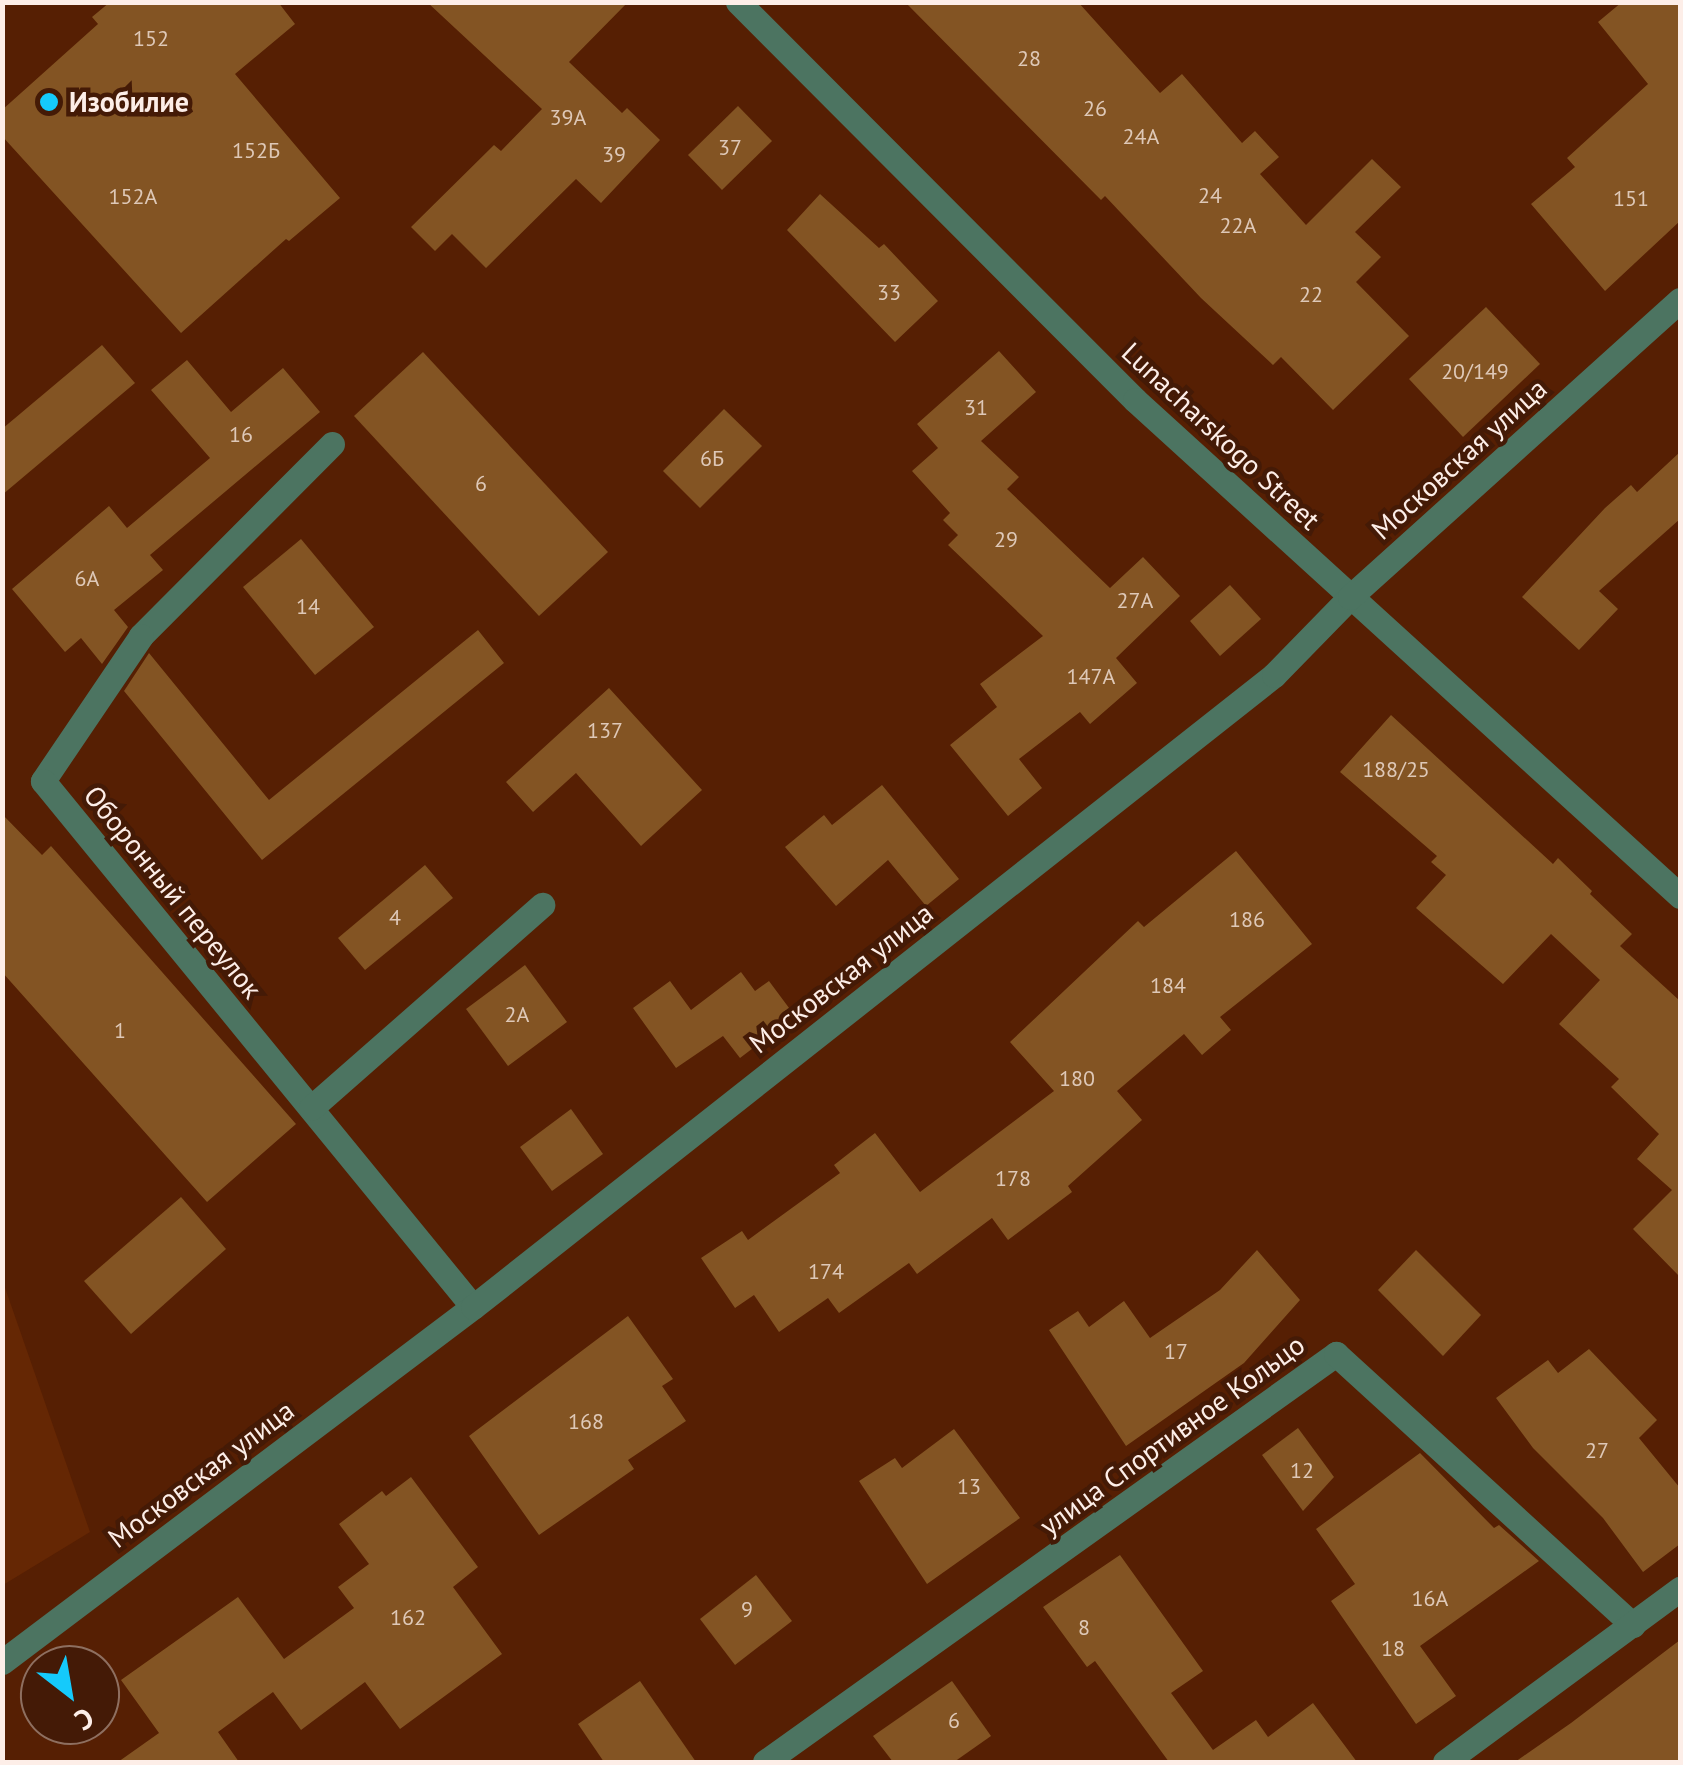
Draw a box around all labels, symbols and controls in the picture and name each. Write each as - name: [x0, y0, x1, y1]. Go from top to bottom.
- house number: 152: [133, 26, 169, 52]
- house number: 28: [1017, 46, 1041, 72]
- place label: Изобилие: [69, 85, 189, 119]
- marker: Изобилие: [38, 91, 60, 113]
- house number: 26: [1083, 96, 1107, 122]
- house number: 39А: [550, 105, 586, 131]
- house number: 24А: [1123, 124, 1159, 150]
- house number: 37: [718, 135, 742, 161]
- house number: 152Б: [232, 138, 280, 164]
- house number: 39: [602, 142, 626, 168]
- house number: 24: [1198, 183, 1222, 209]
- house number: 152А: [109, 184, 157, 210]
- house number: 151: [1613, 186, 1649, 212]
- house number: 22А: [1220, 213, 1256, 239]
- house number: 33: [877, 280, 901, 306]
- house number: 22: [1299, 282, 1323, 308]
- street label: Lunacharskogo Street: [1115, 336, 1327, 536]
- house number: 20/149: [1441, 359, 1509, 385]
- street label: Московская улица: [1365, 372, 1553, 546]
- house number: 31: [964, 395, 988, 421]
- house number: 16: [229, 422, 253, 448]
- house number: 6Б: [700, 446, 724, 472]
- house number: 6: [475, 471, 487, 497]
- house number: 29: [994, 527, 1018, 553]
- house number: 6А: [75, 566, 99, 592]
- house number: 27А: [1117, 588, 1153, 614]
- house number: 14: [296, 594, 320, 620]
- house number: 147А: [1067, 664, 1115, 690]
- house number: 137: [587, 718, 623, 744]
- house number: 188/25: [1362, 757, 1430, 783]
- street label: Оборонный переулок: [77, 779, 269, 1005]
- street label: Московская улица: [742, 896, 940, 1060]
- house number: 4: [389, 905, 401, 931]
- house number: 186: [1229, 907, 1265, 933]
- house number: 184: [1150, 973, 1186, 999]
- house number: 2А: [505, 1002, 529, 1028]
- house number: 1: [114, 1018, 126, 1044]
- house number: 180: [1059, 1066, 1095, 1092]
- house number: 178: [995, 1166, 1031, 1192]
- house number: 174: [808, 1259, 844, 1285]
- street label: улица Спортивное Кольцо: [1033, 1328, 1311, 1542]
- house number: 17: [1164, 1339, 1188, 1365]
- street label: Московская улица: [102, 1393, 300, 1555]
- house number: 168: [568, 1409, 604, 1435]
- house number: 27: [1585, 1438, 1609, 1464]
- house number: 12: [1290, 1458, 1314, 1484]
- house number: 13: [957, 1474, 981, 1500]
- house number: 16А: [1412, 1586, 1448, 1612]
- house number: 9: [741, 1597, 753, 1623]
- house number: 162: [390, 1605, 426, 1631]
- house number: 8: [1078, 1615, 1090, 1641]
- house number: 18: [1381, 1636, 1405, 1662]
- north arrow: [20, 1645, 120, 1745]
- text: С: [68, 1700, 101, 1739]
- house number: 6: [948, 1708, 960, 1734]

